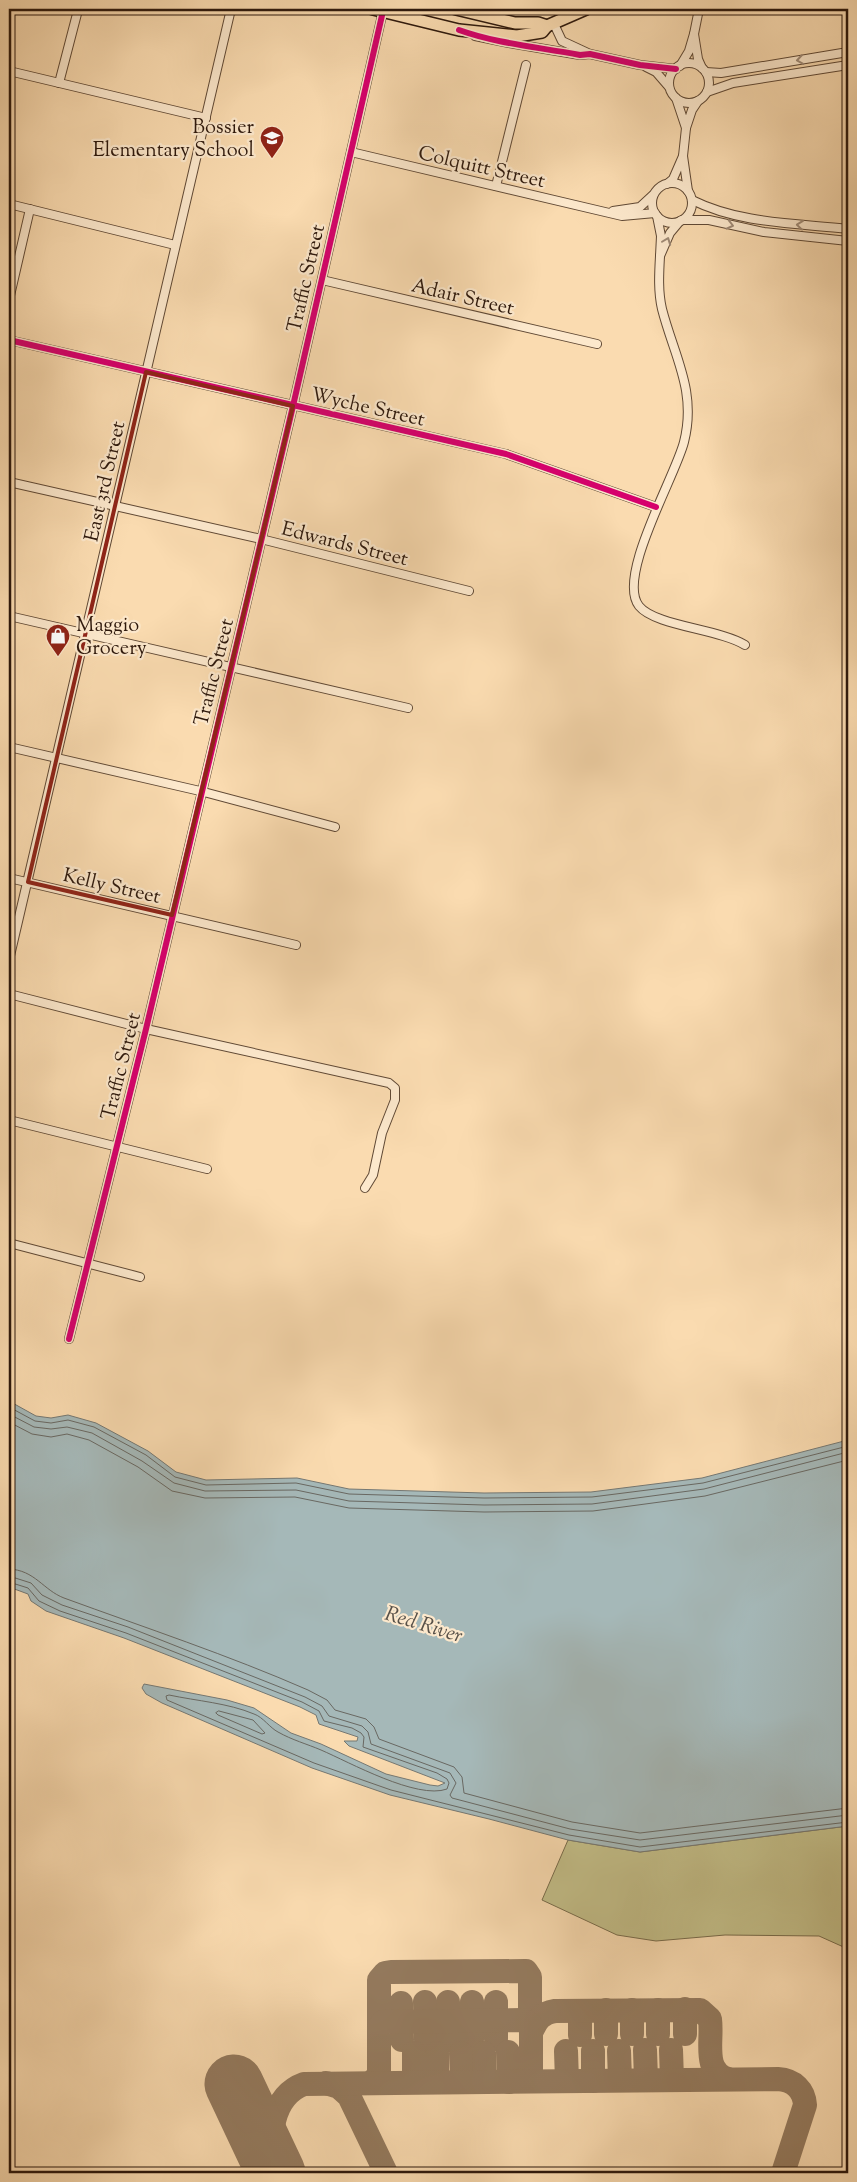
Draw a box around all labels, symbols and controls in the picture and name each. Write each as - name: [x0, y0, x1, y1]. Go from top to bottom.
- one-way arrow: [796, 54, 804, 64]
- place label: Bossier Elementary School: [93, 114, 254, 166]
- school or university icon: Bossier Elementary School: [259, 125, 285, 159]
- street label: Colquitt Street: [415, 140, 548, 197]
- one-way arrow: [726, 219, 735, 230]
- one-way arrow: [795, 220, 803, 231]
- street label: Traffic Street: [281, 222, 334, 335]
- one-way arrow: [661, 237, 672, 246]
- street label: Adair Street: [408, 273, 517, 324]
- street label: Wyche Street: [308, 381, 428, 436]
- street label: East 3rd Street: [78, 418, 134, 545]
- street label: Edwards Street: [278, 516, 411, 575]
- place label: Maggio Grocery: [76, 612, 147, 664]
- street label: Traffic Street: [188, 616, 243, 730]
- shop icon: Maggio Grocery: [45, 623, 71, 657]
- street label: Kelly Street: [60, 862, 163, 913]
- street label: Traffic Street: [95, 1010, 150, 1124]
- water label: Red River: [381, 1600, 467, 1652]

